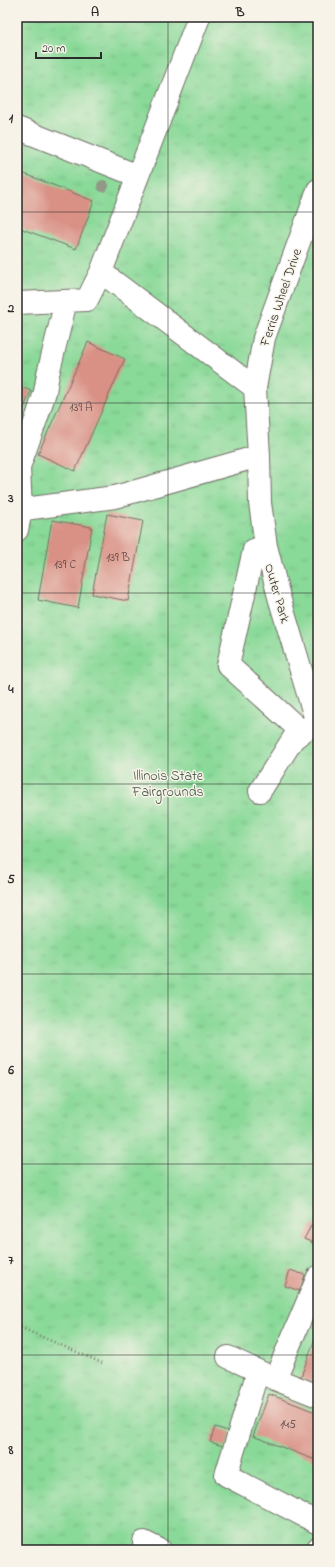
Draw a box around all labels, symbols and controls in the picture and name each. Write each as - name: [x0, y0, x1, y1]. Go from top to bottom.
- text: A: [91, 3, 99, 22]
- text: B: [235, 3, 245, 22]
- scale bar: [36, 34, 101, 60]
- text: 20 m: [42, 40, 65, 58]
- text: 1: [9, 109, 14, 128]
- street label: Ferris Wheel Drive: [255, 245, 308, 350]
- text: 2: [7, 299, 15, 318]
- house number: 139 A: [70, 399, 92, 417]
- text: 3: [7, 489, 14, 508]
- house number: 139 B: [106, 549, 130, 567]
- house number: 139 C: [54, 556, 76, 574]
- street label: Outer Park: [258, 561, 295, 627]
- text: 4: [7, 680, 14, 699]
- park label: Illinois State Fairgrounds: [131, 766, 204, 804]
- text: 5: [7, 870, 15, 889]
- text: 6: [7, 1061, 14, 1080]
- text: 7: [8, 1251, 14, 1270]
- house number: 145: [280, 1416, 296, 1434]
- text: 8: [8, 1441, 14, 1460]

